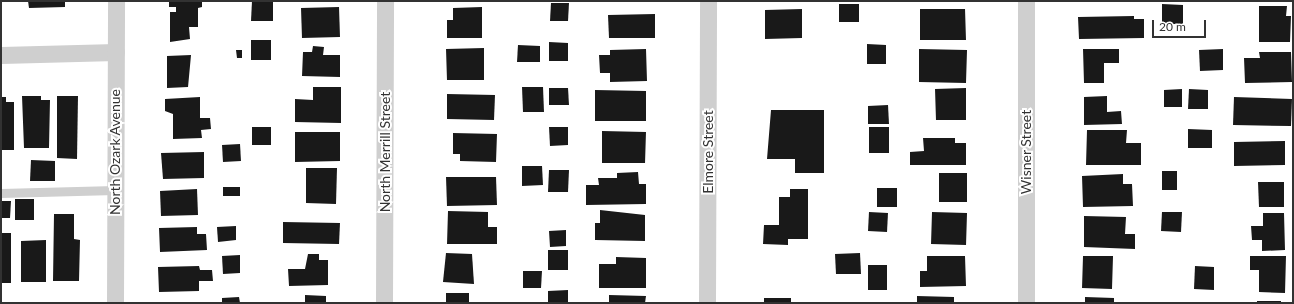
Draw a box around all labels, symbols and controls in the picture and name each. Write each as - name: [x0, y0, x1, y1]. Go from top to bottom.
- scale bar: [1154, 12, 1208, 38]
- text: 20 m: [1159, 19, 1186, 34]
- street label: North Ozark Avenue: [107, 89, 123, 215]
- street label: North Merrill Street: [377, 92, 393, 212]
- street label: Elmore Street: [700, 110, 716, 194]
- street label: Wisner Street: [1018, 110, 1034, 194]

